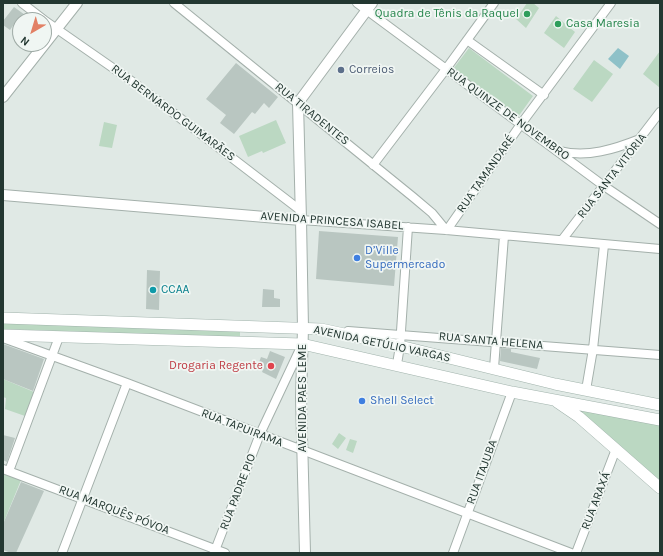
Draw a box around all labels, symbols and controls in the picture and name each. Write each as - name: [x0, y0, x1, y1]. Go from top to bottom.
- place label: Quadra de Tênis da Raquel: [375, 7, 519, 21]
- marker: Quadra de Tênis da Raquel: [522, 9, 532, 19]
- north arrow: [12, 12, 52, 52]
- place label: Casa Maresia: [566, 17, 639, 31]
- marker: Casa Maresia: [553, 19, 563, 29]
- text: N: [18, 34, 32, 49]
- street label: RUA BERNARDO GUIMARÃES: [108, 62, 238, 164]
- place label: Correios: [349, 63, 394, 77]
- marker: Correios: [336, 65, 346, 75]
- street label: RUA QUINZE DE NOVEMBRO: [444, 65, 572, 163]
- street label: RUA TIRADENTES: [272, 80, 352, 148]
- street label: RUA SANTA VITÓRIA: [574, 131, 650, 221]
- street label: RUA TAMANDARÉ: [454, 132, 518, 216]
- street label: AVENIDA PRINCESA ISABEL: [260, 209, 404, 233]
- place label: D’Ville Supermercado: [365, 244, 445, 272]
- marker: D’Ville Supermercado: [352, 253, 362, 263]
- place label: CCAA: [161, 283, 189, 297]
- marker: CCAA: [148, 285, 158, 295]
- street label: AVENIDA GETÚLIO VARGAS: [312, 322, 452, 366]
- street label: RUA SANTA HELENA: [438, 329, 544, 353]
- street label: AVENIDA PAES LEME: [296, 344, 310, 452]
- place label: Drogaria Regente: [169, 359, 263, 373]
- marker: Drogaria Regente: [266, 361, 276, 371]
- place label: Shell Select: [370, 394, 434, 408]
- marker: Shell Select: [357, 396, 367, 406]
- street label: RUA TAPUIRAMA: [199, 406, 285, 450]
- street label: RUA ITAJUBA: [464, 438, 500, 506]
- street label: RUA PADRE PIO: [217, 452, 259, 532]
- street label: RUA ARAXÁ: [578, 470, 614, 532]
- street label: RUA MARQUÊS PÓVOA: [57, 482, 171, 538]

